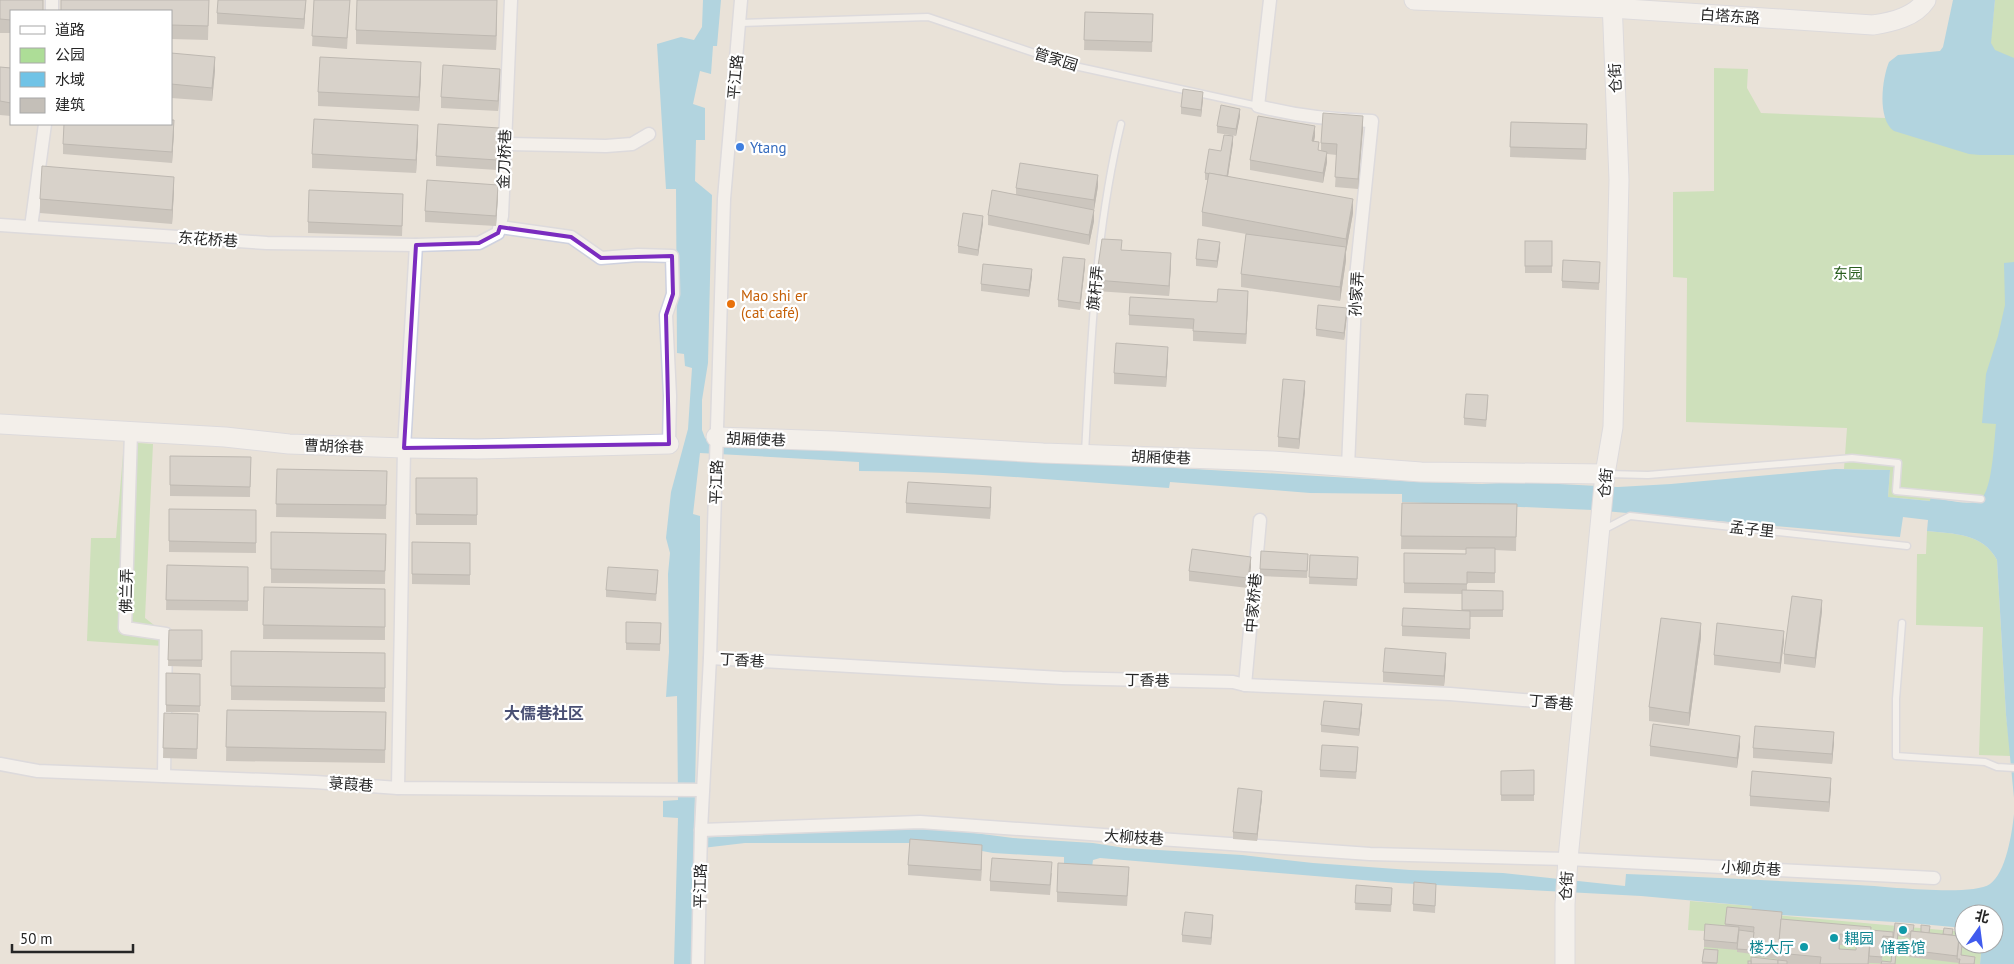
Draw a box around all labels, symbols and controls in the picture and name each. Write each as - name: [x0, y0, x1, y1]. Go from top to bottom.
- street label: 白塔东路: [1699, 4, 1761, 28]
- legend: [10, 10, 172, 125]
- text: 道路: [55, 20, 85, 39]
- street label: 管家园: [1032, 43, 1080, 75]
- text: 公园: [55, 45, 85, 64]
- street label: 平江路: [724, 54, 746, 100]
- street label: 仓街: [1605, 63, 1625, 93]
- text: 水域: [55, 70, 85, 89]
- text: 建筑: [55, 95, 85, 114]
- street label: 金刀桥巷: [493, 129, 515, 189]
- place label: Ytang: [750, 138, 787, 157]
- marker: Ytang: [734, 141, 746, 153]
- street label: 东花桥巷: [177, 227, 239, 251]
- park label: 东园: [1833, 264, 1863, 283]
- street label: 旗杆弄: [1083, 265, 1107, 311]
- street label: 孙家弄: [1345, 271, 1367, 317]
- place label: Mao shi er (cat café): [741, 286, 808, 322]
- marker: Mao shi er (cat café): [725, 298, 737, 310]
- street label: 胡厢使巷: [726, 428, 786, 450]
- street label: 曹胡徐巷: [304, 435, 364, 457]
- street label: 胡厢使巷: [1131, 446, 1191, 468]
- street label: 平江路: [706, 459, 726, 505]
- street label: 仓街: [1594, 467, 1616, 499]
- street label: 孟子里: [1729, 517, 1775, 541]
- street label: 佛兰弄: [116, 568, 136, 614]
- street label: 中家桥巷: [1241, 572, 1265, 634]
- street label: 丁香巷: [719, 649, 765, 671]
- street label: 丁香巷: [1124, 670, 1170, 690]
- street label: 丁香巷: [1528, 691, 1574, 713]
- district label: 大儒巷社区: [504, 703, 584, 723]
- street label: 菉葭巷: [328, 773, 374, 795]
- street label: 大柳枝巷: [1103, 825, 1165, 849]
- street label: 小柳贞巷: [1721, 857, 1781, 879]
- street label: 平江路: [690, 863, 710, 909]
- street label: 仓街: [1555, 870, 1577, 902]
- north arrow: [1954, 904, 2004, 954]
- text: 北: [1973, 906, 1991, 927]
- scale bar: [12, 922, 134, 954]
- marker: 储香馆: [1897, 924, 1909, 936]
- text: 50 m: [20, 929, 53, 948]
- place label: 耦园: [1844, 929, 1874, 948]
- marker: 耦园: [1828, 932, 1840, 944]
- place label: 楼大厅: [1749, 938, 1794, 957]
- place label: 储香馆: [1880, 938, 1926, 957]
- marker: 楼大厅: [1798, 941, 1810, 953]

